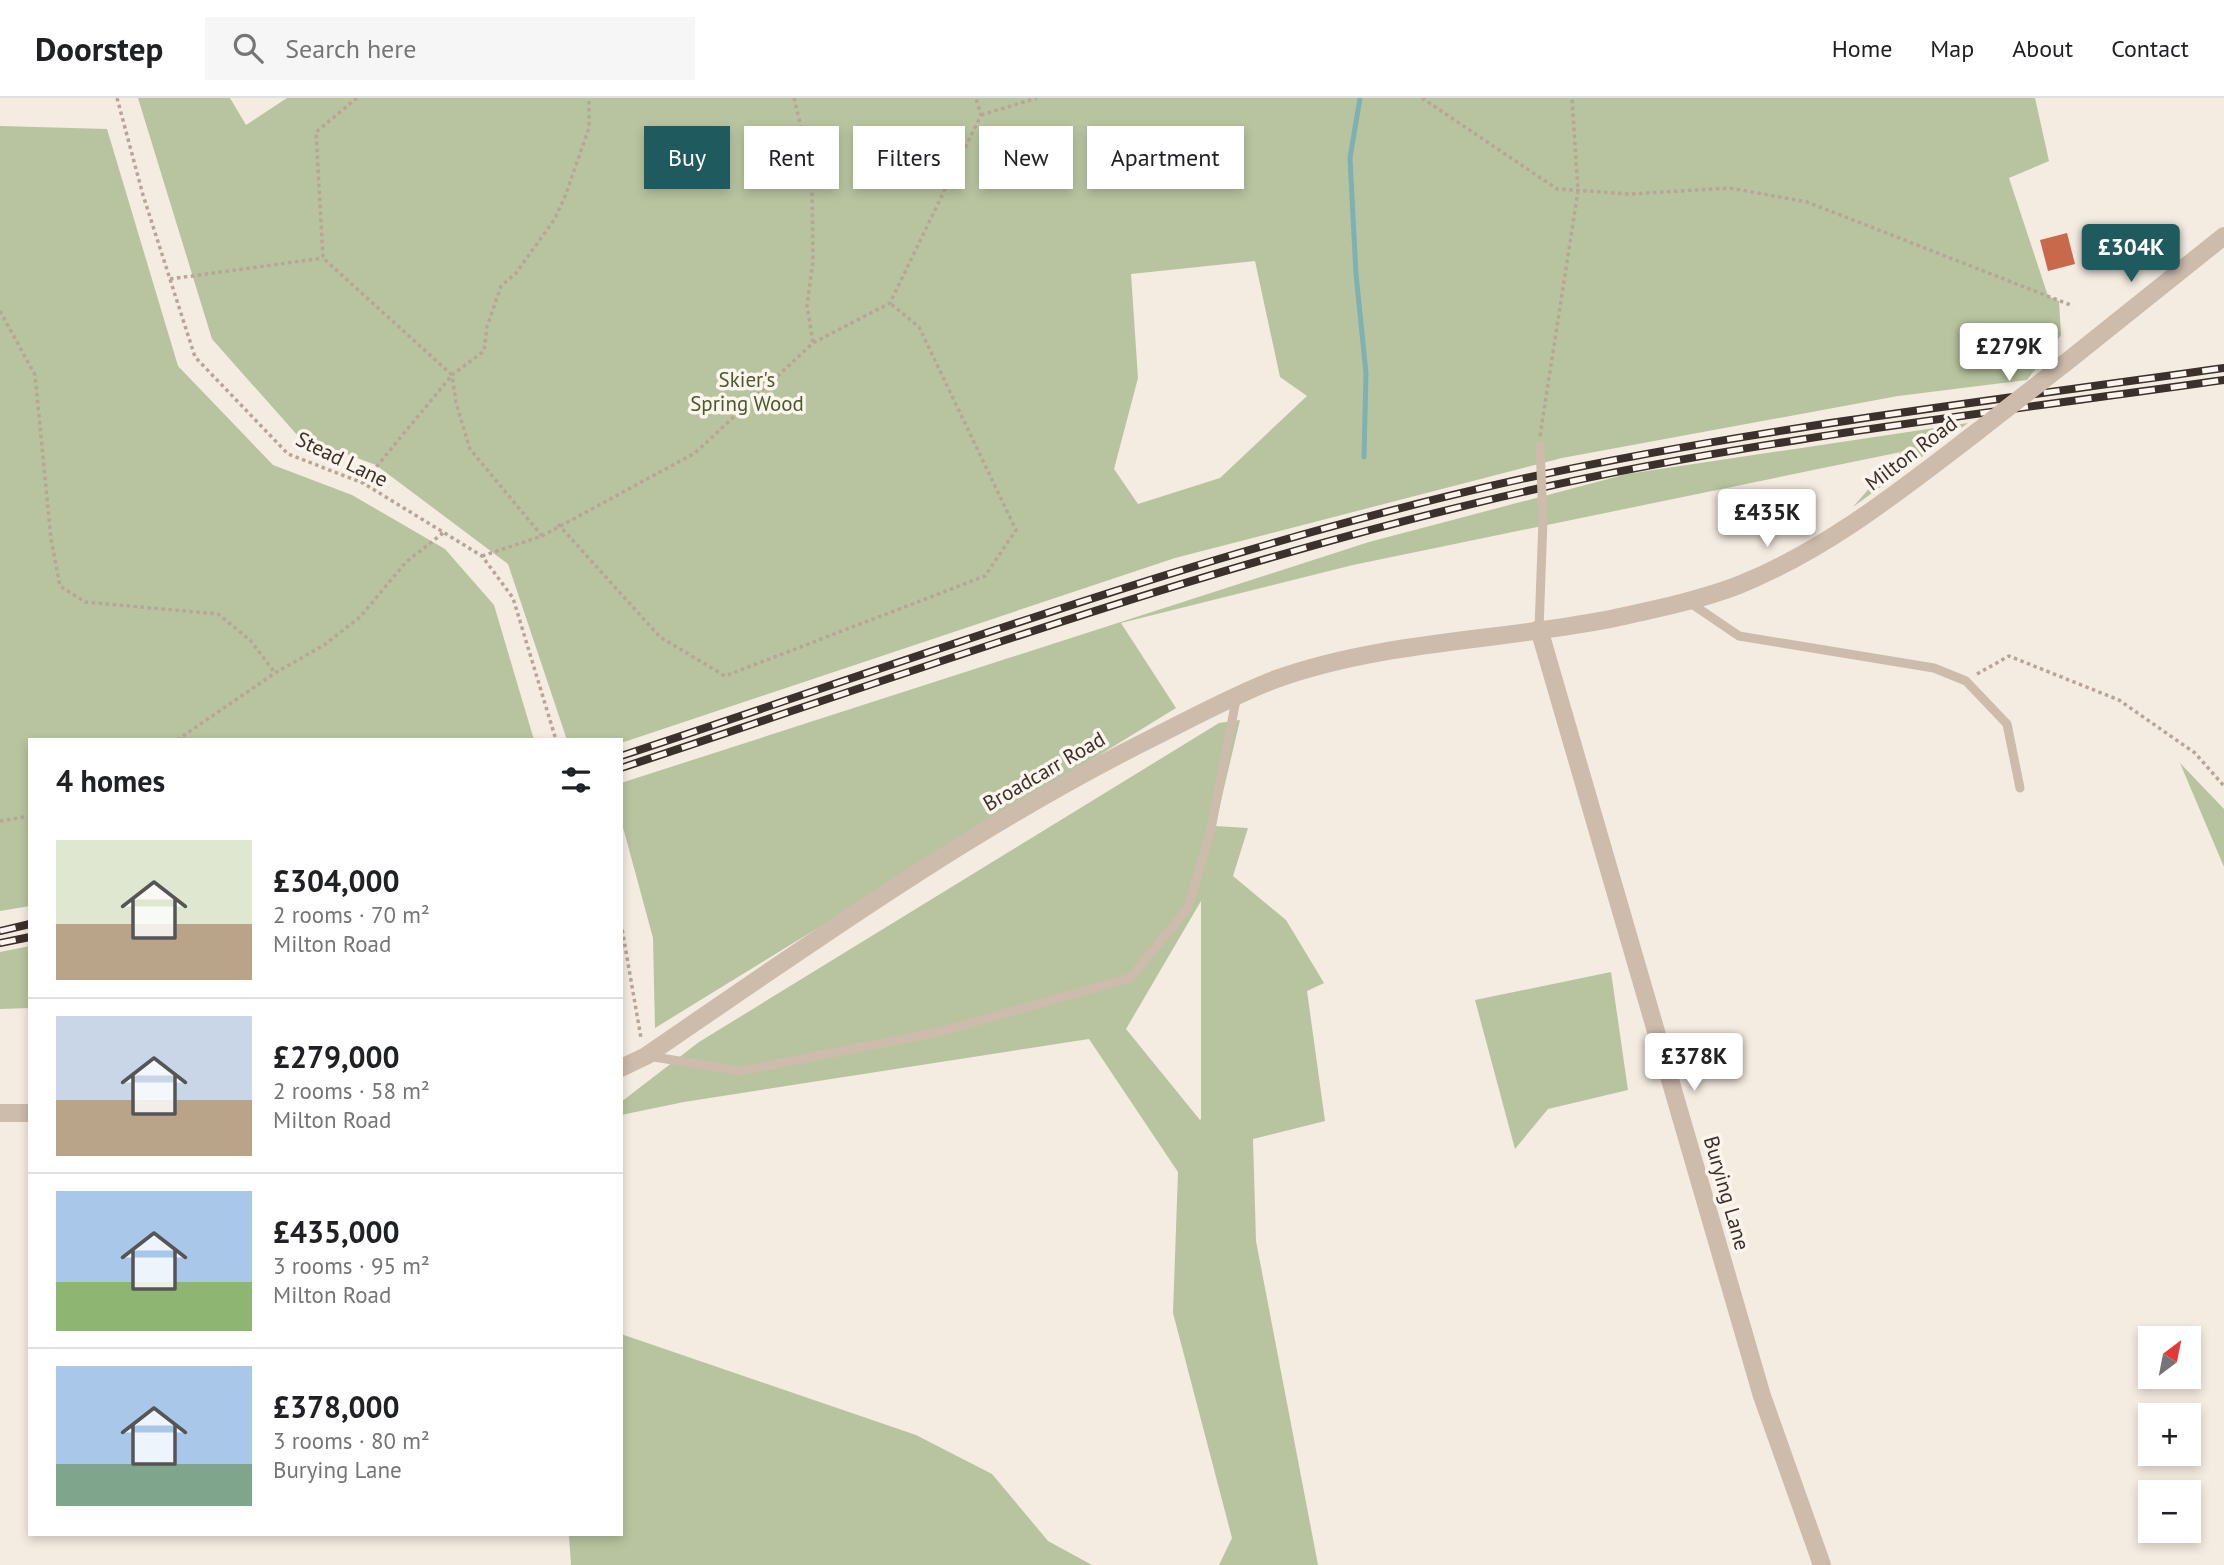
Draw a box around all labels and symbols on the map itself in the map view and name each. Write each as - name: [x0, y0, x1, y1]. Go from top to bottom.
- pin: £304K: [2082, 225, 2180, 284]
- pin: £279K: [1960, 324, 2058, 383]
- park label: Skier's Spring Wood: [690, 366, 804, 417]
- street label: Milton Road: [1860, 410, 1962, 496]
- street label: Stead Lane: [292, 425, 392, 493]
- pin: £435K: [1718, 490, 1816, 549]
- street label: Broadcarr Road: [978, 725, 1110, 817]
- pin: £378K: [1645, 1034, 1743, 1093]
- street label: Burying Lane: [1698, 1133, 1756, 1253]
- north arrow: [2138, 1326, 2202, 1390]

